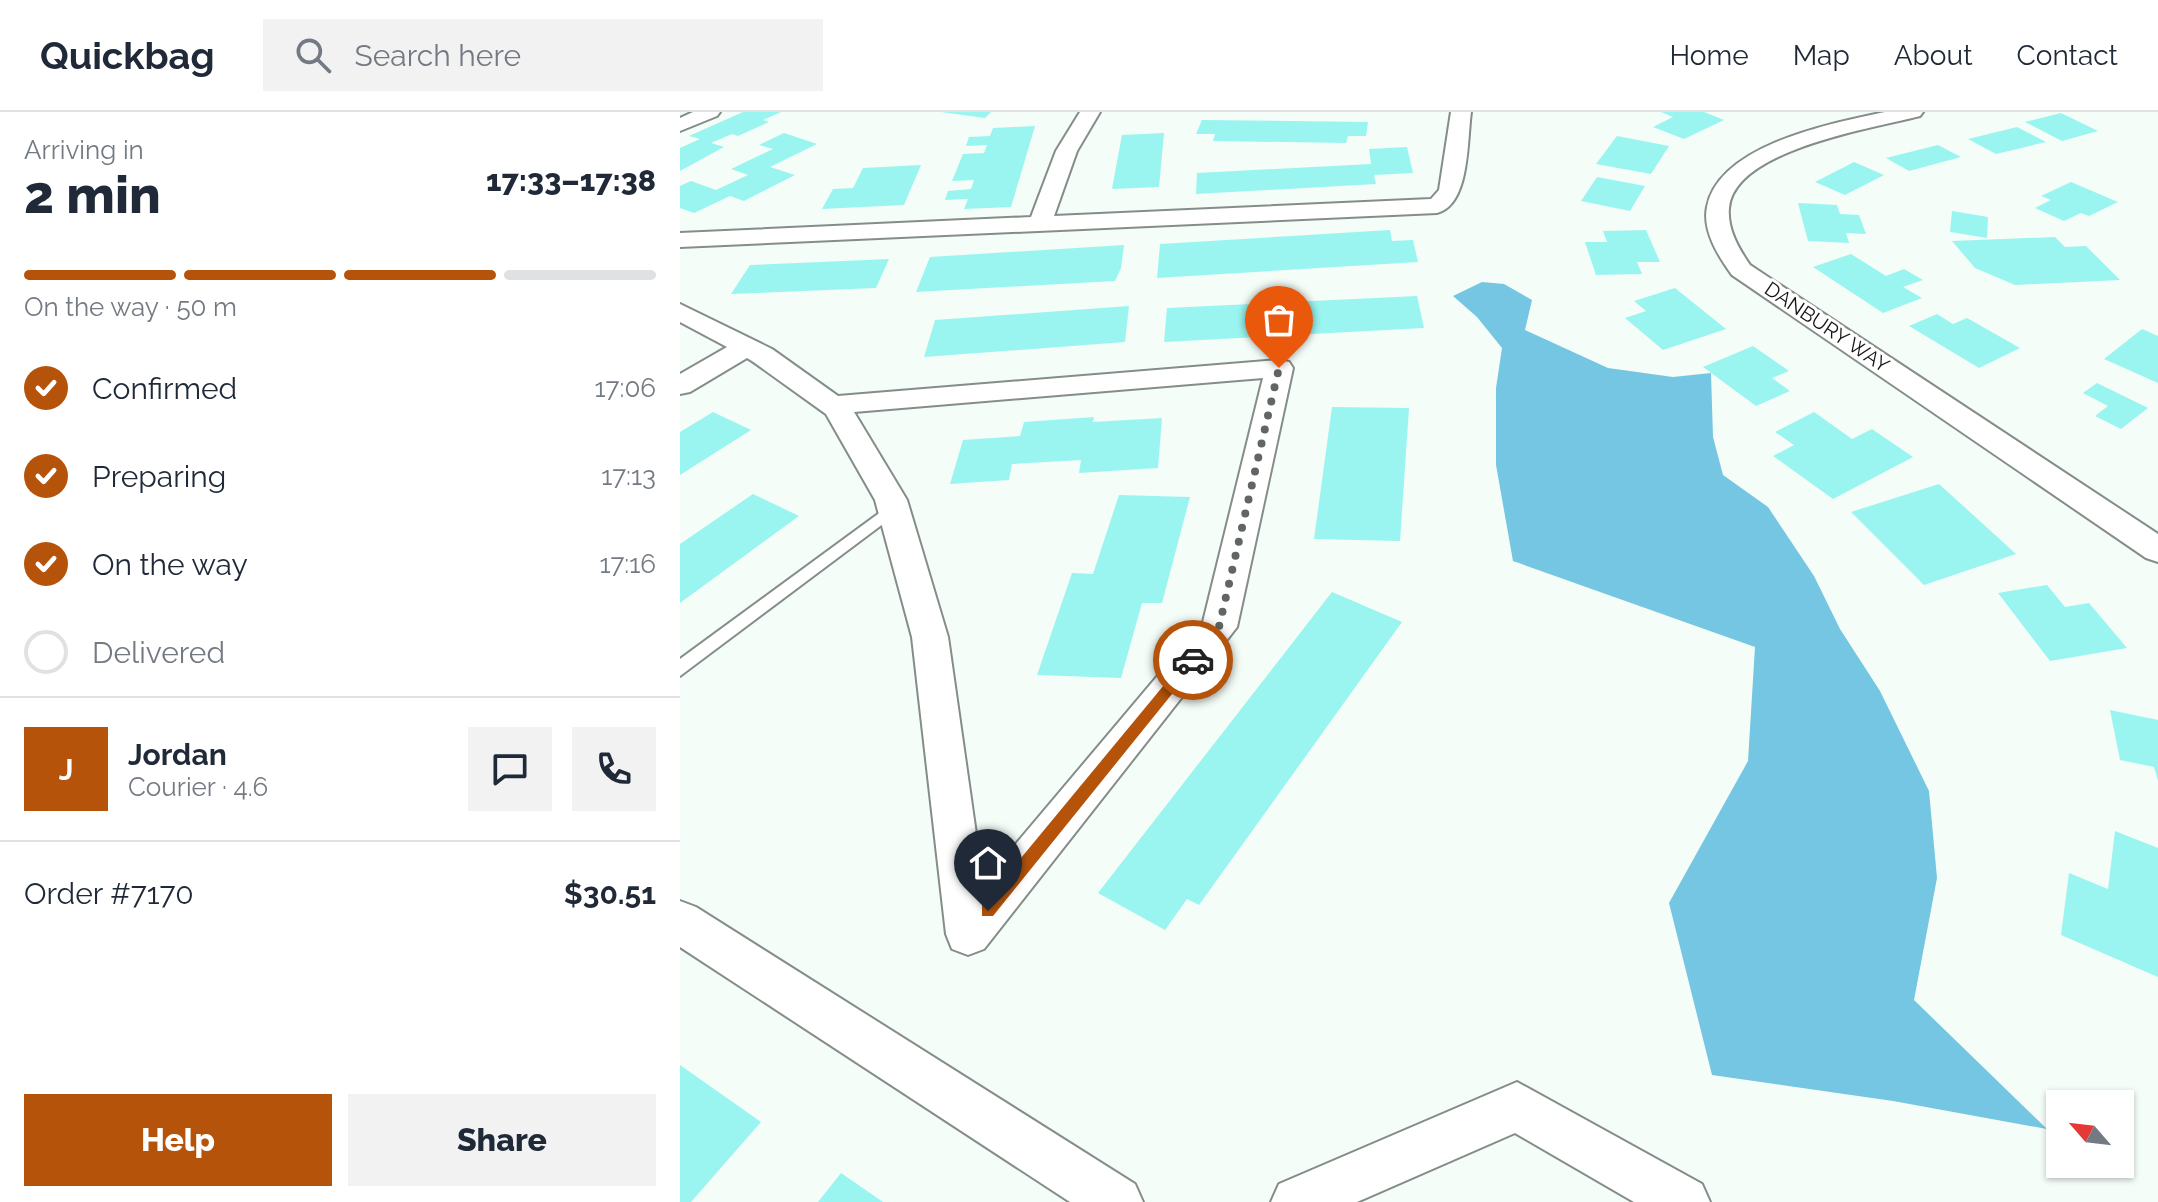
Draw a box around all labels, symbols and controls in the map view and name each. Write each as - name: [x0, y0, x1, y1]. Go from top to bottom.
- search box: [263, 19, 823, 91]
- text: Quickbag: [40, 33, 215, 78]
- icon: search: [291, 33, 335, 77]
- text: Search here: [355, 38, 521, 73]
- text: Home: [1669, 39, 1749, 72]
- text: Map: [1793, 39, 1850, 72]
- text: About: [1894, 39, 1973, 72]
- text: Contact: [2017, 39, 2118, 72]
- text: Arriving in: [24, 135, 144, 165]
- text: 17:33–17:38: [486, 163, 656, 198]
- text: 2 min: [24, 164, 161, 225]
- street label: DANBURY WAY: [1760, 276, 1894, 378]
- pin: [1245, 286, 1313, 368]
- text: On the way · 50 m: [24, 292, 237, 322]
- icon: bag: [1257, 298, 1301, 342]
- icon: check: [24, 366, 68, 410]
- text: Confirmed: [92, 371, 237, 406]
- text: 17:06: [595, 373, 656, 403]
- icon: check: [24, 454, 68, 498]
- text: Preparing: [92, 459, 226, 494]
- text: 17:13: [601, 461, 656, 491]
- icon: check: [24, 542, 68, 586]
- text: On the way: [92, 547, 248, 582]
- text: 17:16: [599, 549, 656, 579]
- courier: [1153, 620, 1233, 700]
- text: Delivered: [92, 635, 225, 670]
- icon: car: [1171, 638, 1215, 682]
- button: chat: [468, 727, 552, 811]
- button: phone: [572, 727, 656, 811]
- text: Jordan: [128, 737, 227, 772]
- text: J: [59, 752, 73, 787]
- text: Courier · 4.6: [128, 772, 268, 802]
- pin: [954, 829, 1022, 911]
- icon: home: [966, 841, 1010, 885]
- text: Order #7170: [24, 876, 194, 911]
- text: $30.51: [564, 876, 656, 911]
- north arrow: [2046, 1090, 2134, 1178]
- map controls: [2046, 1090, 2134, 1178]
- button: Help: [24, 1094, 332, 1186]
- button: Share: [348, 1094, 656, 1186]

